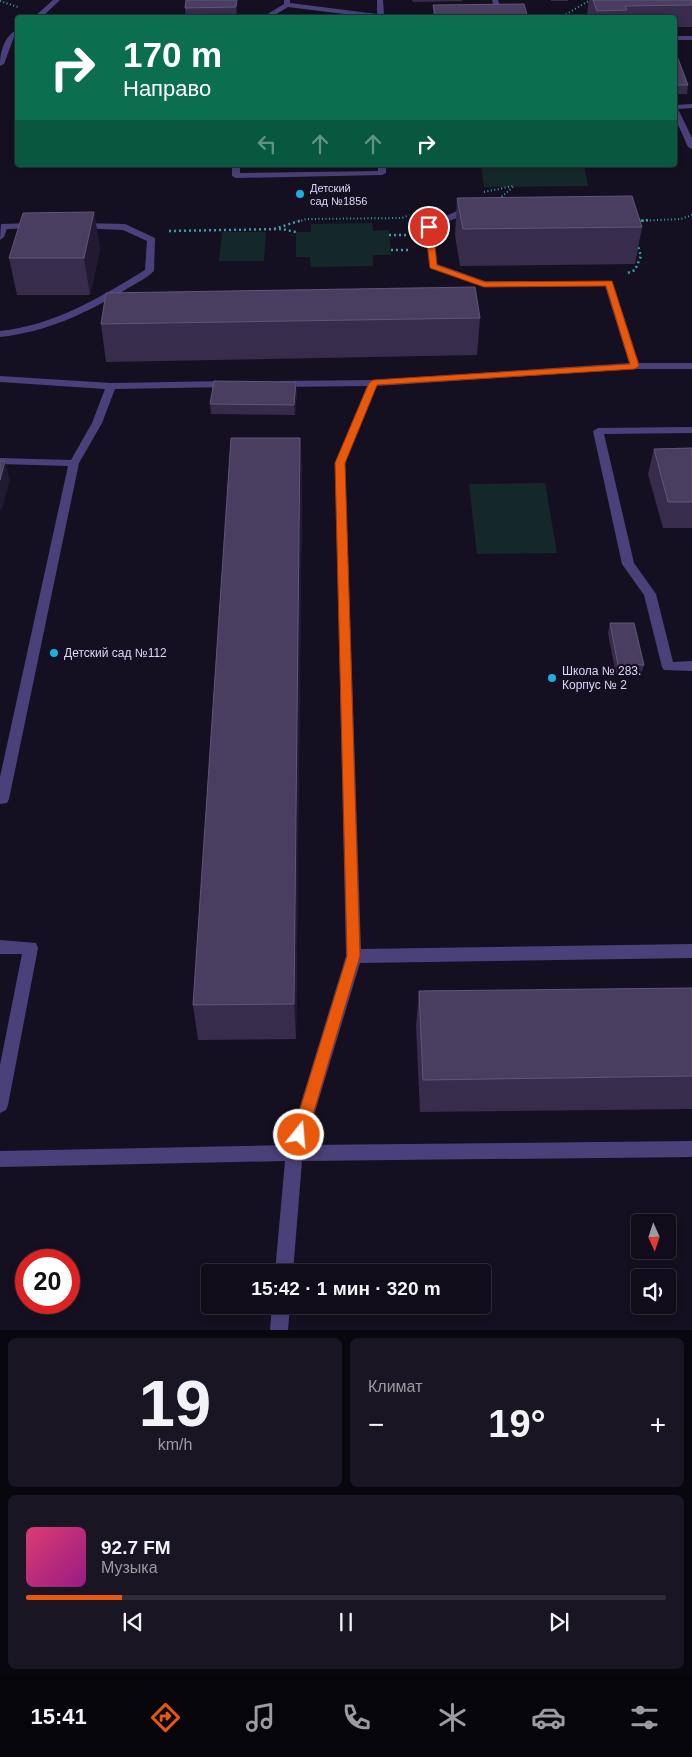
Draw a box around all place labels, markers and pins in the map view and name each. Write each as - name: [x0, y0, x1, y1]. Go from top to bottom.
- place label: Детский сад №1856: [310, 182, 367, 207]
- marker: Детский сад №1856: [294, 188, 306, 200]
- pin: [408, 206, 450, 248]
- place label: Детский сад №112: [64, 646, 167, 660]
- marker: Детский сад №112: [48, 647, 60, 659]
- place label: Школа № 283. Корпус № 2: [562, 664, 641, 692]
- marker: Школа № 283. Корпус № 2: [546, 672, 558, 684]

